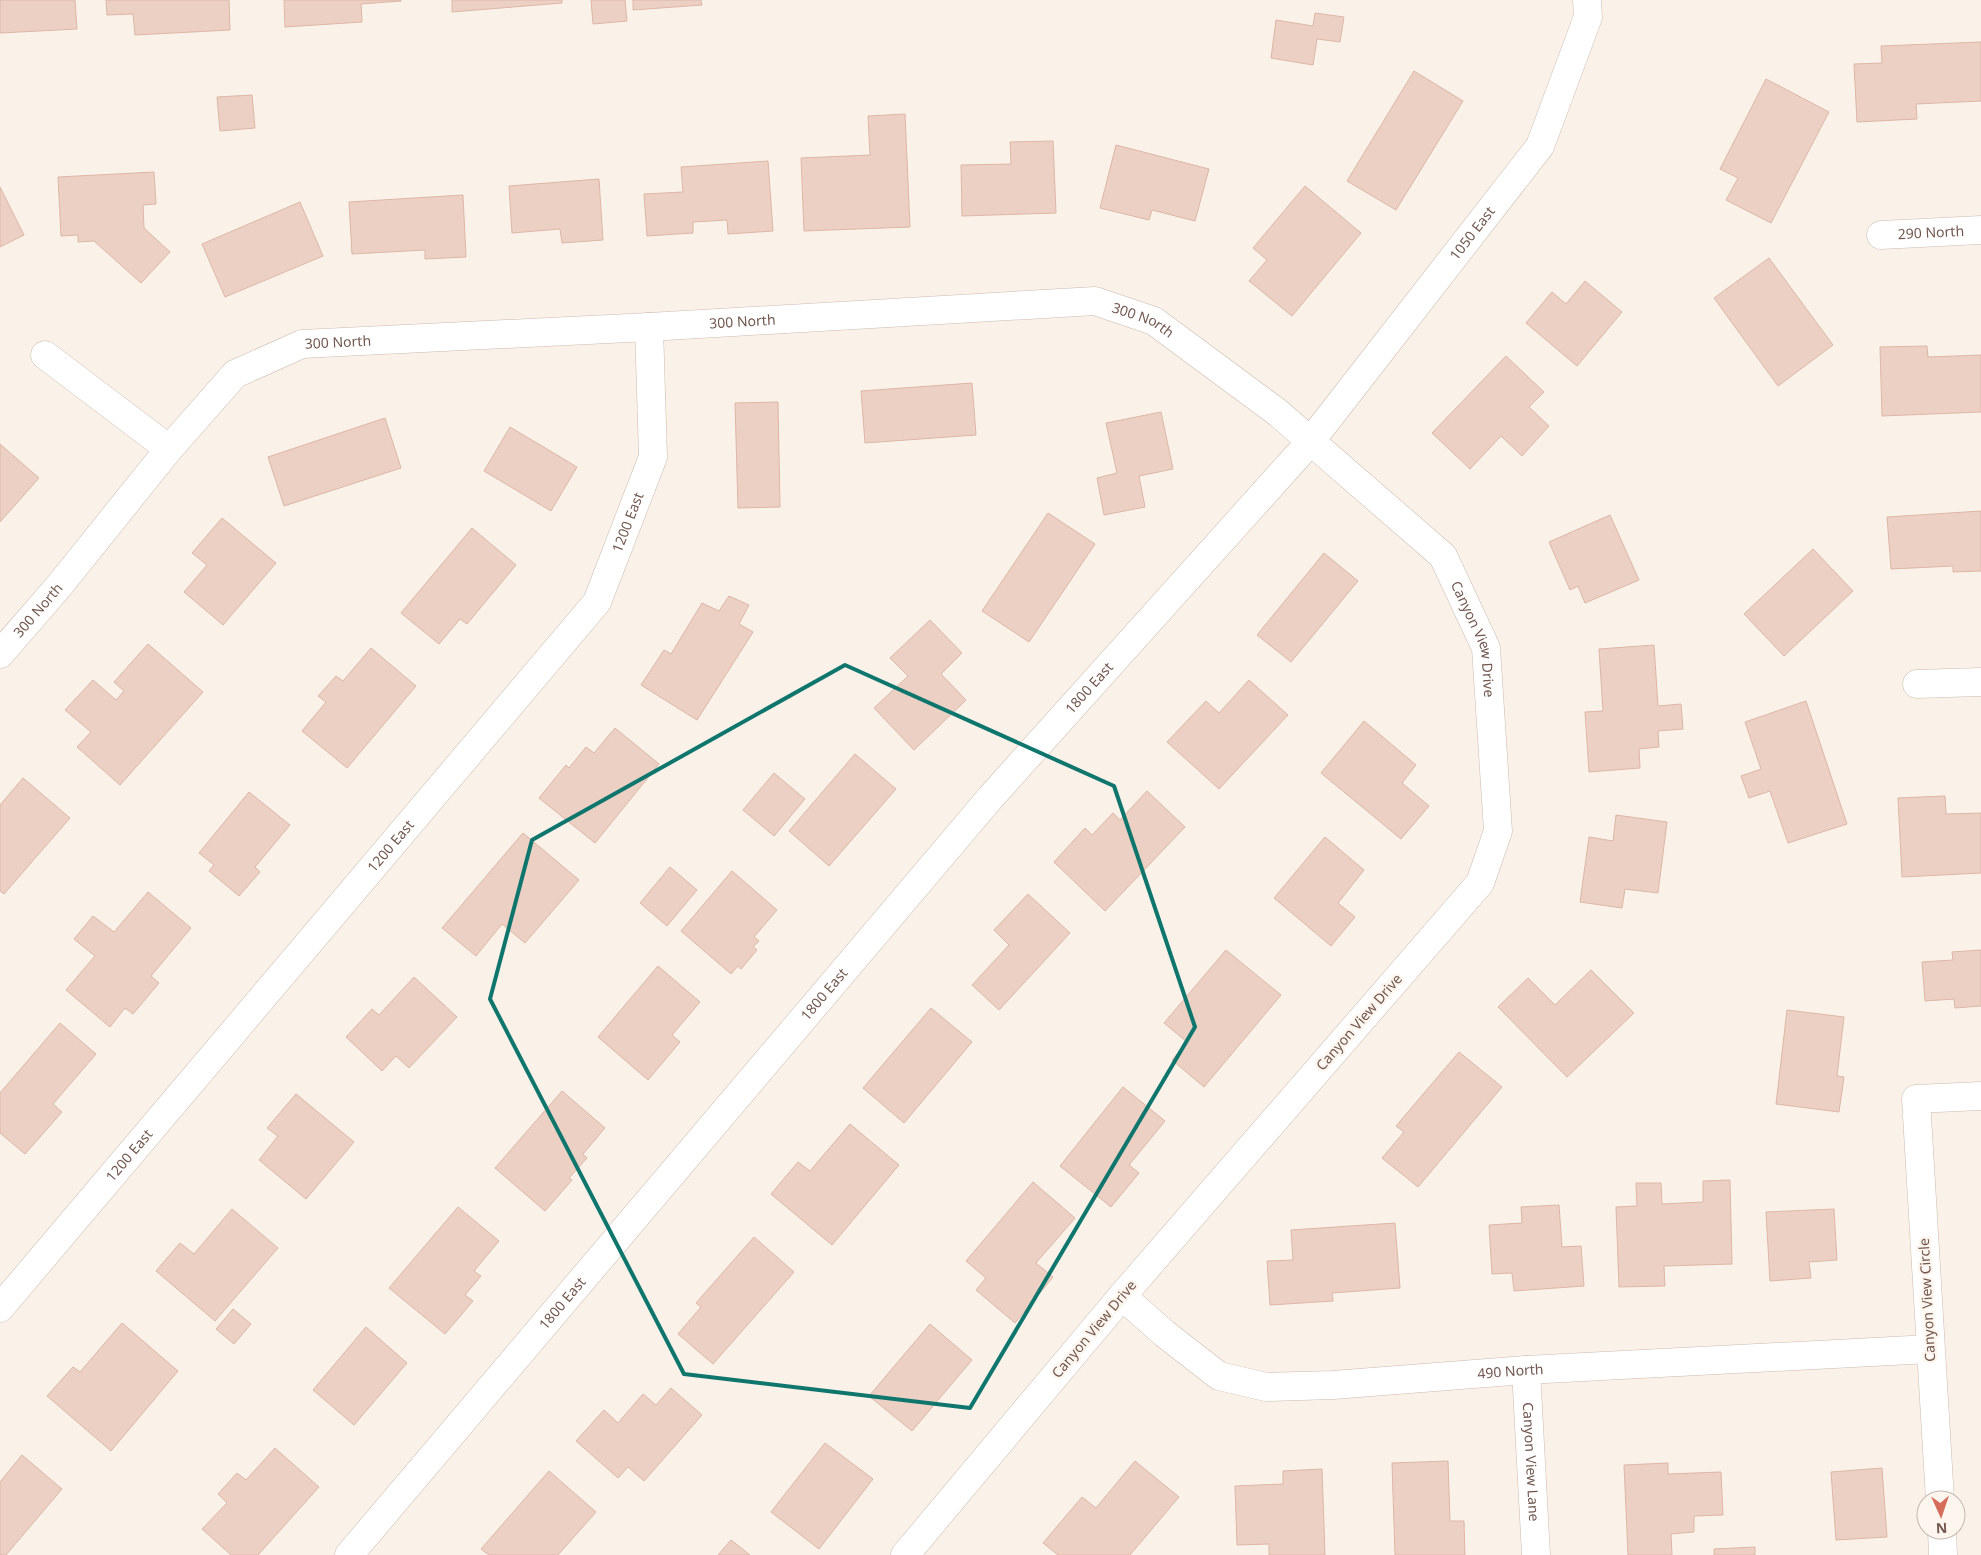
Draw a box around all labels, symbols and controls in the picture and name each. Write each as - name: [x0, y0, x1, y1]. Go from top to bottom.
- street label: 1050 East: [1445, 202, 1499, 264]
- street label: 290 North: [1897, 221, 1965, 243]
- street label: 300 North: [1110, 298, 1178, 342]
- street label: 300 North: [709, 310, 776, 332]
- street label: 300 North: [304, 331, 371, 353]
- street label: 1200 East: [607, 489, 648, 555]
- street label: Canyon View Drive: [1447, 578, 1499, 698]
- street label: 300 North: [9, 579, 67, 641]
- street label: 1800 East: [1060, 658, 1117, 717]
- street label: 1200 East: [363, 815, 418, 876]
- street label: 1800 East: [796, 964, 851, 1024]
- street label: Canyon View Drive: [1311, 969, 1406, 1074]
- street label: 1200 East: [101, 1125, 156, 1185]
- street label: Canyon View Circle: [1914, 1238, 1939, 1362]
- street label: 1800 East: [534, 1273, 590, 1333]
- street label: Canyon View Drive: [1047, 1276, 1140, 1382]
- street label: 490 North: [1477, 1359, 1544, 1383]
- street label: Canyon View Lane: [1519, 1402, 1544, 1522]
- north arrow: [1916, 1490, 1966, 1540]
- text: N: [1936, 1519, 1948, 1538]

